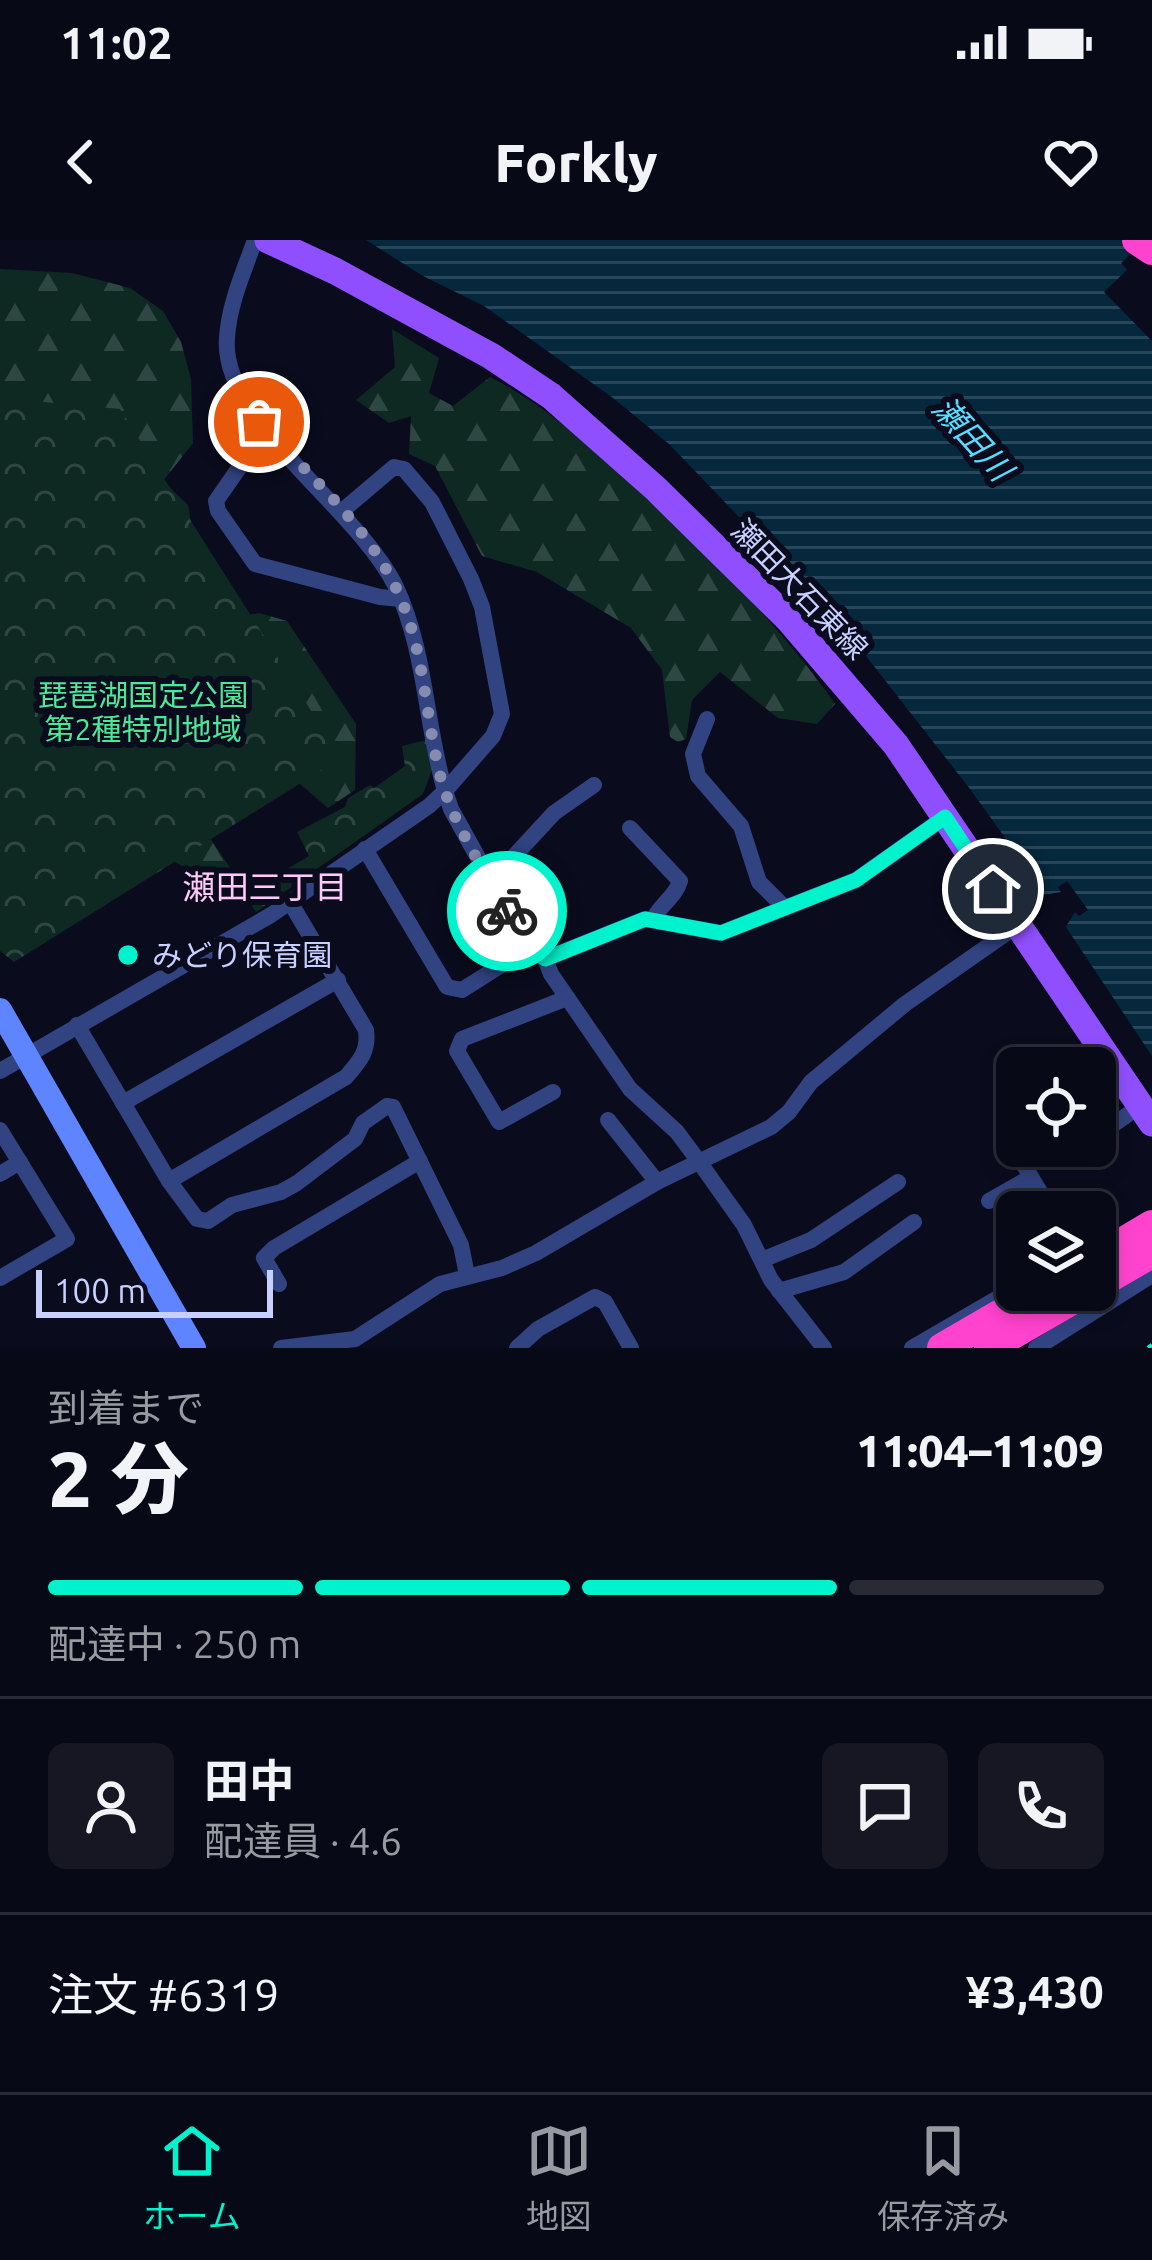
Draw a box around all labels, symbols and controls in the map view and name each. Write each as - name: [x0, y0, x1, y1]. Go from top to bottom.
- text: 11:02: [60, 17, 173, 68]
- icon: back: [48, 129, 114, 195]
- icon: heart: [1038, 129, 1104, 195]
- text: Forkly: [494, 132, 658, 192]
- pin: [208, 371, 310, 473]
- icon: bag: [226, 389, 292, 455]
- water label: 瀬田川: [926, 389, 1022, 489]
- street label: 瀬田大石東線: [725, 512, 875, 666]
- park label: 琵琶湖国定公園 第2種特別地域: [38, 678, 248, 746]
- pin: [942, 838, 1044, 940]
- courier: [447, 851, 567, 971]
- icon: home: [960, 856, 1026, 922]
- district label: 瀬田三丁目: [183, 868, 348, 905]
- icon: bike: [474, 878, 540, 944]
- place label: みどり保育園: [152, 938, 332, 972]
- marker: みどり保育園: [115, 942, 141, 968]
- map controls: [996, 1047, 1116, 1311]
- button: locate: [996, 1047, 1116, 1167]
- button: layers: [996, 1191, 1116, 1311]
- scale bar: [36, 1264, 273, 1317]
- text: 100 m: [54, 1272, 146, 1309]
- text: 到着まで: [48, 1386, 204, 1429]
- text: 11:04–11:09: [856, 1425, 1104, 1476]
- text: 2 分: [48, 1434, 189, 1522]
- text: 配達中 · 250 m: [48, 1622, 301, 1665]
- button: person: [48, 1743, 174, 1869]
- button: chat: [822, 1743, 948, 1869]
- button: phone: [978, 1743, 1104, 1869]
- text: 田中: [204, 1755, 294, 1806]
- text: 配達員 · 4.6: [204, 1819, 402, 1862]
- text: ¥3,430: [966, 1966, 1104, 2017]
- text: 注文 #6319: [48, 1969, 279, 2020]
- tab: ホーム: [143, 2118, 241, 2238]
- tab: 地図: [526, 2118, 592, 2238]
- tab: 保存済み: [877, 2118, 1009, 2238]

